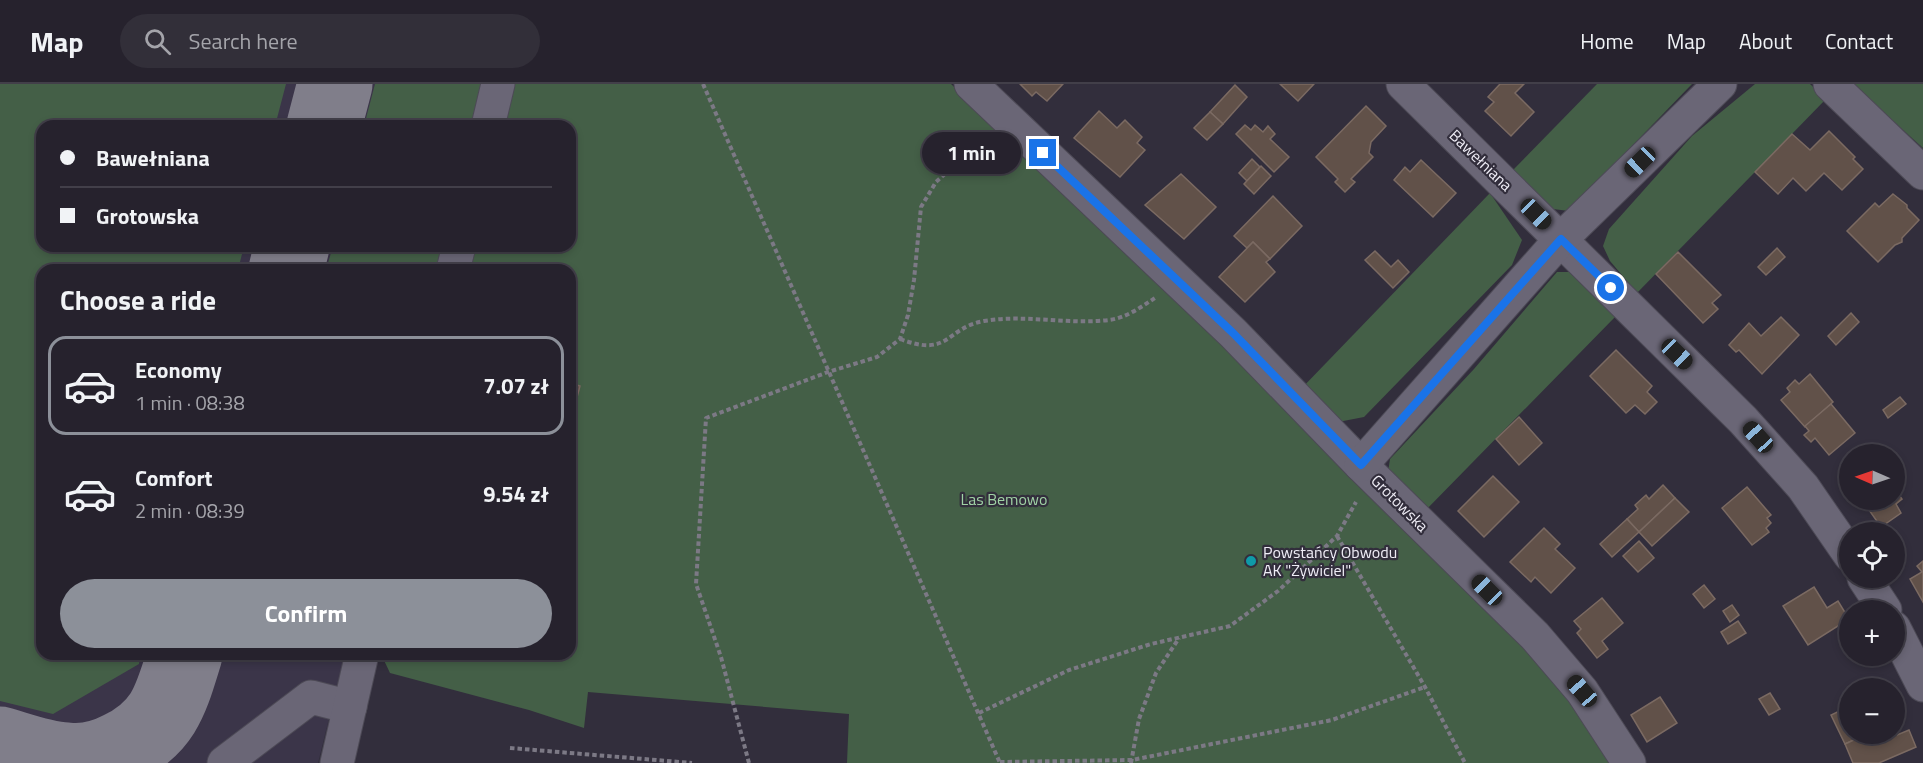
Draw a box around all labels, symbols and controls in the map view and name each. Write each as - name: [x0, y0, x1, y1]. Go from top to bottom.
- search box: [120, 14, 540, 68]
- text: Map: [30, 20, 84, 63]
- text: Search here: [189, 24, 298, 58]
- icon: search: [141, 25, 174, 58]
- text: Home: [1580, 25, 1634, 57]
- text: Map: [1667, 25, 1706, 57]
- text: About: [1739, 25, 1792, 57]
- text: Contact: [1825, 25, 1893, 57]
- street label: Bawełniana: [1444, 124, 1518, 196]
- callout: 1 min: [923, 132, 1022, 174]
- text: 1 min: [947, 137, 996, 168]
- route end: [1029, 139, 1056, 166]
- text: Bawełniana: [96, 141, 210, 175]
- car: [1621, 143, 1659, 181]
- car: [1517, 195, 1555, 233]
- text: Grotowska: [96, 199, 199, 233]
- route start: [1597, 274, 1624, 301]
- text: Choose a ride: [60, 279, 216, 320]
- car: [1658, 335, 1696, 373]
- text: Economy: [135, 353, 222, 387]
- icon: car: [63, 359, 117, 413]
- text: 7.07 zł: [483, 369, 549, 403]
- text: 1 min · 08:38: [135, 387, 245, 418]
- car: [1739, 418, 1777, 456]
- north arrow: [1839, 444, 1905, 510]
- map controls: [1839, 444, 1905, 744]
- text: Comfort: [135, 461, 213, 495]
- icon: car: [63, 467, 117, 521]
- street label: Grotowska: [1366, 469, 1434, 537]
- text: 9.54 zł: [483, 477, 549, 511]
- park label: Las Bemowo: [961, 487, 1047, 511]
- text: 2 min · 08:39: [135, 495, 245, 526]
- button: locate: [1839, 522, 1905, 588]
- place label: Powstańcy Obwodu AK "Żywiciel": [1263, 540, 1397, 582]
- marker: Powstańcy Obwodu AK "Żywiciel": [1244, 554, 1258, 568]
- car: [1468, 571, 1506, 609]
- button: Confirm: [60, 579, 552, 648]
- button: +: [1839, 600, 1905, 666]
- car: [1563, 672, 1601, 710]
- button: −: [1839, 678, 1905, 744]

